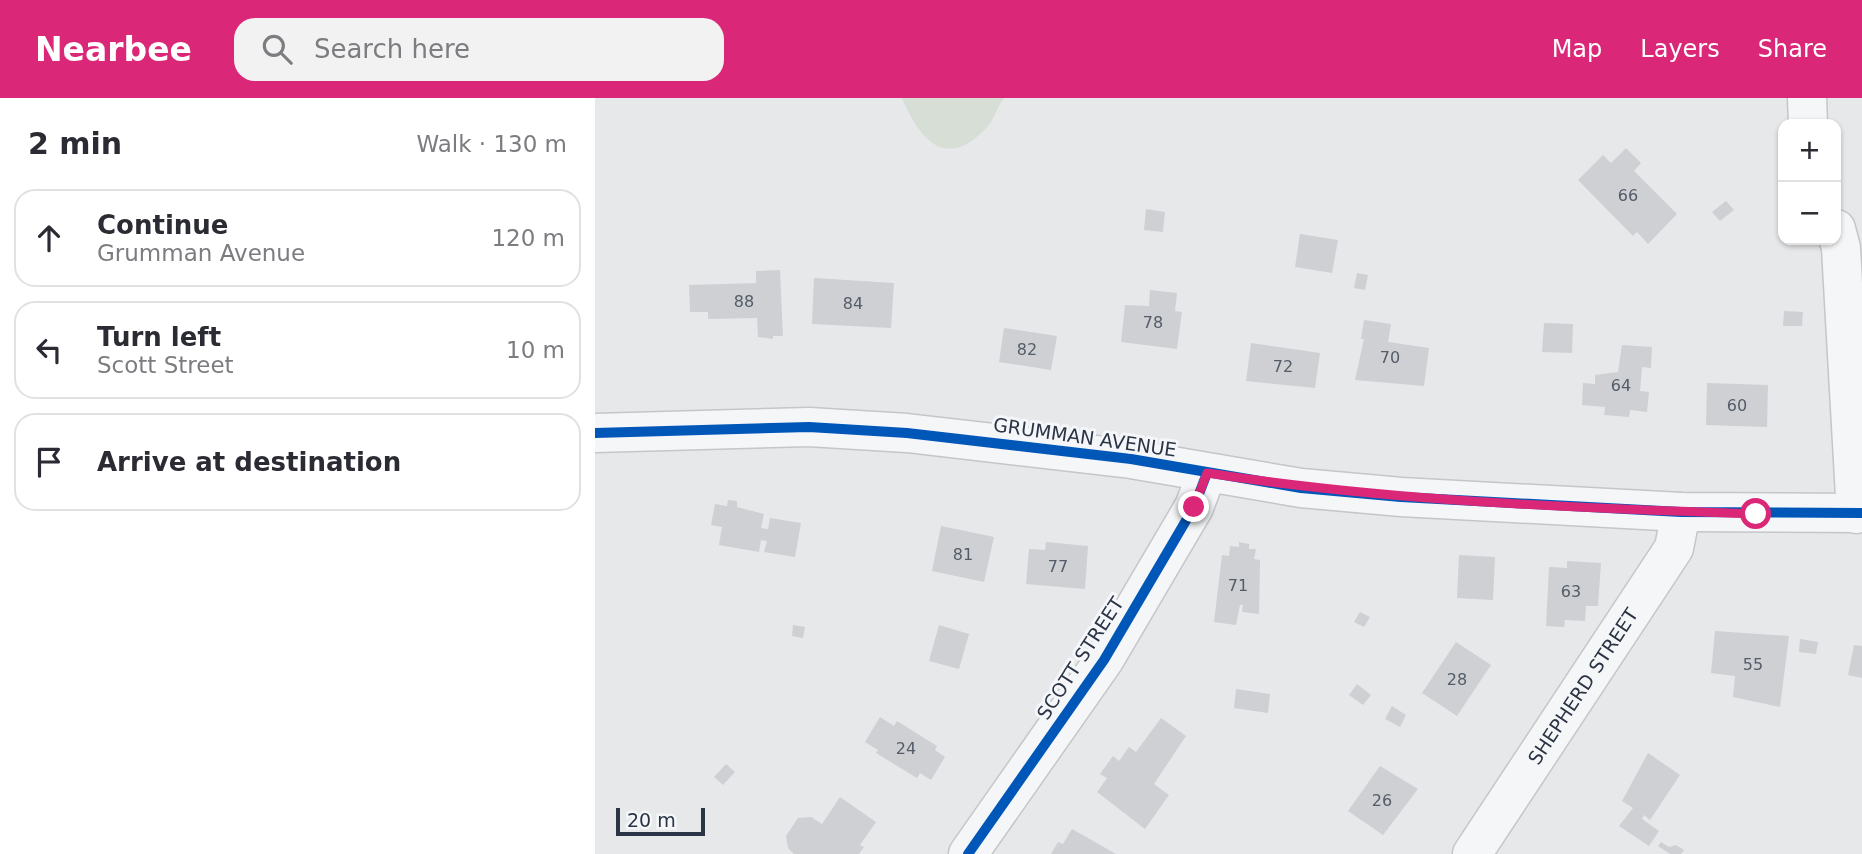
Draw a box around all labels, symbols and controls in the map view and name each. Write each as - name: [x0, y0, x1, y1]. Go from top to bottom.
- search box: [234, 18, 724, 81]
- text: Nearbee: [35, 30, 192, 69]
- icon: search: [258, 30, 296, 68]
- text: Search here: [314, 34, 470, 64]
- text: Map: [1552, 35, 1602, 63]
- text: Layers: [1640, 35, 1720, 63]
- text: Share: [1758, 35, 1827, 63]
- map controls: [1778, 119, 1841, 245]
- button: +: [1778, 119, 1841, 182]
- text: 2 min: [28, 126, 122, 161]
- text: Walk · 130 m: [416, 131, 567, 157]
- button: −: [1778, 182, 1841, 245]
- house number: 66: [1618, 186, 1638, 205]
- text: Continue: [97, 210, 228, 240]
- icon: ahead: [30, 219, 68, 257]
- text: 120 m: [491, 225, 565, 251]
- text: Grumman Avenue: [97, 240, 305, 266]
- house number: 88: [734, 292, 754, 311]
- house number: 84: [843, 294, 863, 313]
- house number: 78: [1143, 313, 1163, 332]
- text: Turn left: [97, 322, 221, 352]
- icon: left: [30, 331, 68, 369]
- text: 10 m: [506, 337, 565, 363]
- house number: 82: [1017, 340, 1037, 359]
- house number: 70: [1380, 348, 1400, 367]
- text: Scott Street: [97, 352, 234, 378]
- house number: 72: [1273, 357, 1293, 376]
- house number: 64: [1611, 376, 1631, 395]
- house number: 60: [1727, 396, 1747, 415]
- street label: GRUMMAN AVENUE: [992, 413, 1178, 461]
- icon: arrive: [30, 443, 68, 481]
- text: Arrive at destination: [97, 447, 401, 477]
- route end: [1178, 491, 1209, 522]
- route start: [1740, 498, 1771, 529]
- house number: 81: [953, 545, 973, 564]
- house number: 77: [1048, 557, 1068, 576]
- house number: 71: [1228, 576, 1248, 595]
- house number: 63: [1561, 582, 1581, 601]
- street label: SCOTT STREET: [1032, 592, 1128, 723]
- street label: SHEPHERD STREET: [1523, 604, 1642, 768]
- house number: 55: [1743, 655, 1763, 674]
- house number: 28: [1447, 670, 1467, 689]
- house number: 24: [896, 739, 916, 758]
- house number: 26: [1372, 791, 1392, 810]
- scale bar: [616, 805, 705, 837]
- text: 20 m: [627, 809, 676, 831]

